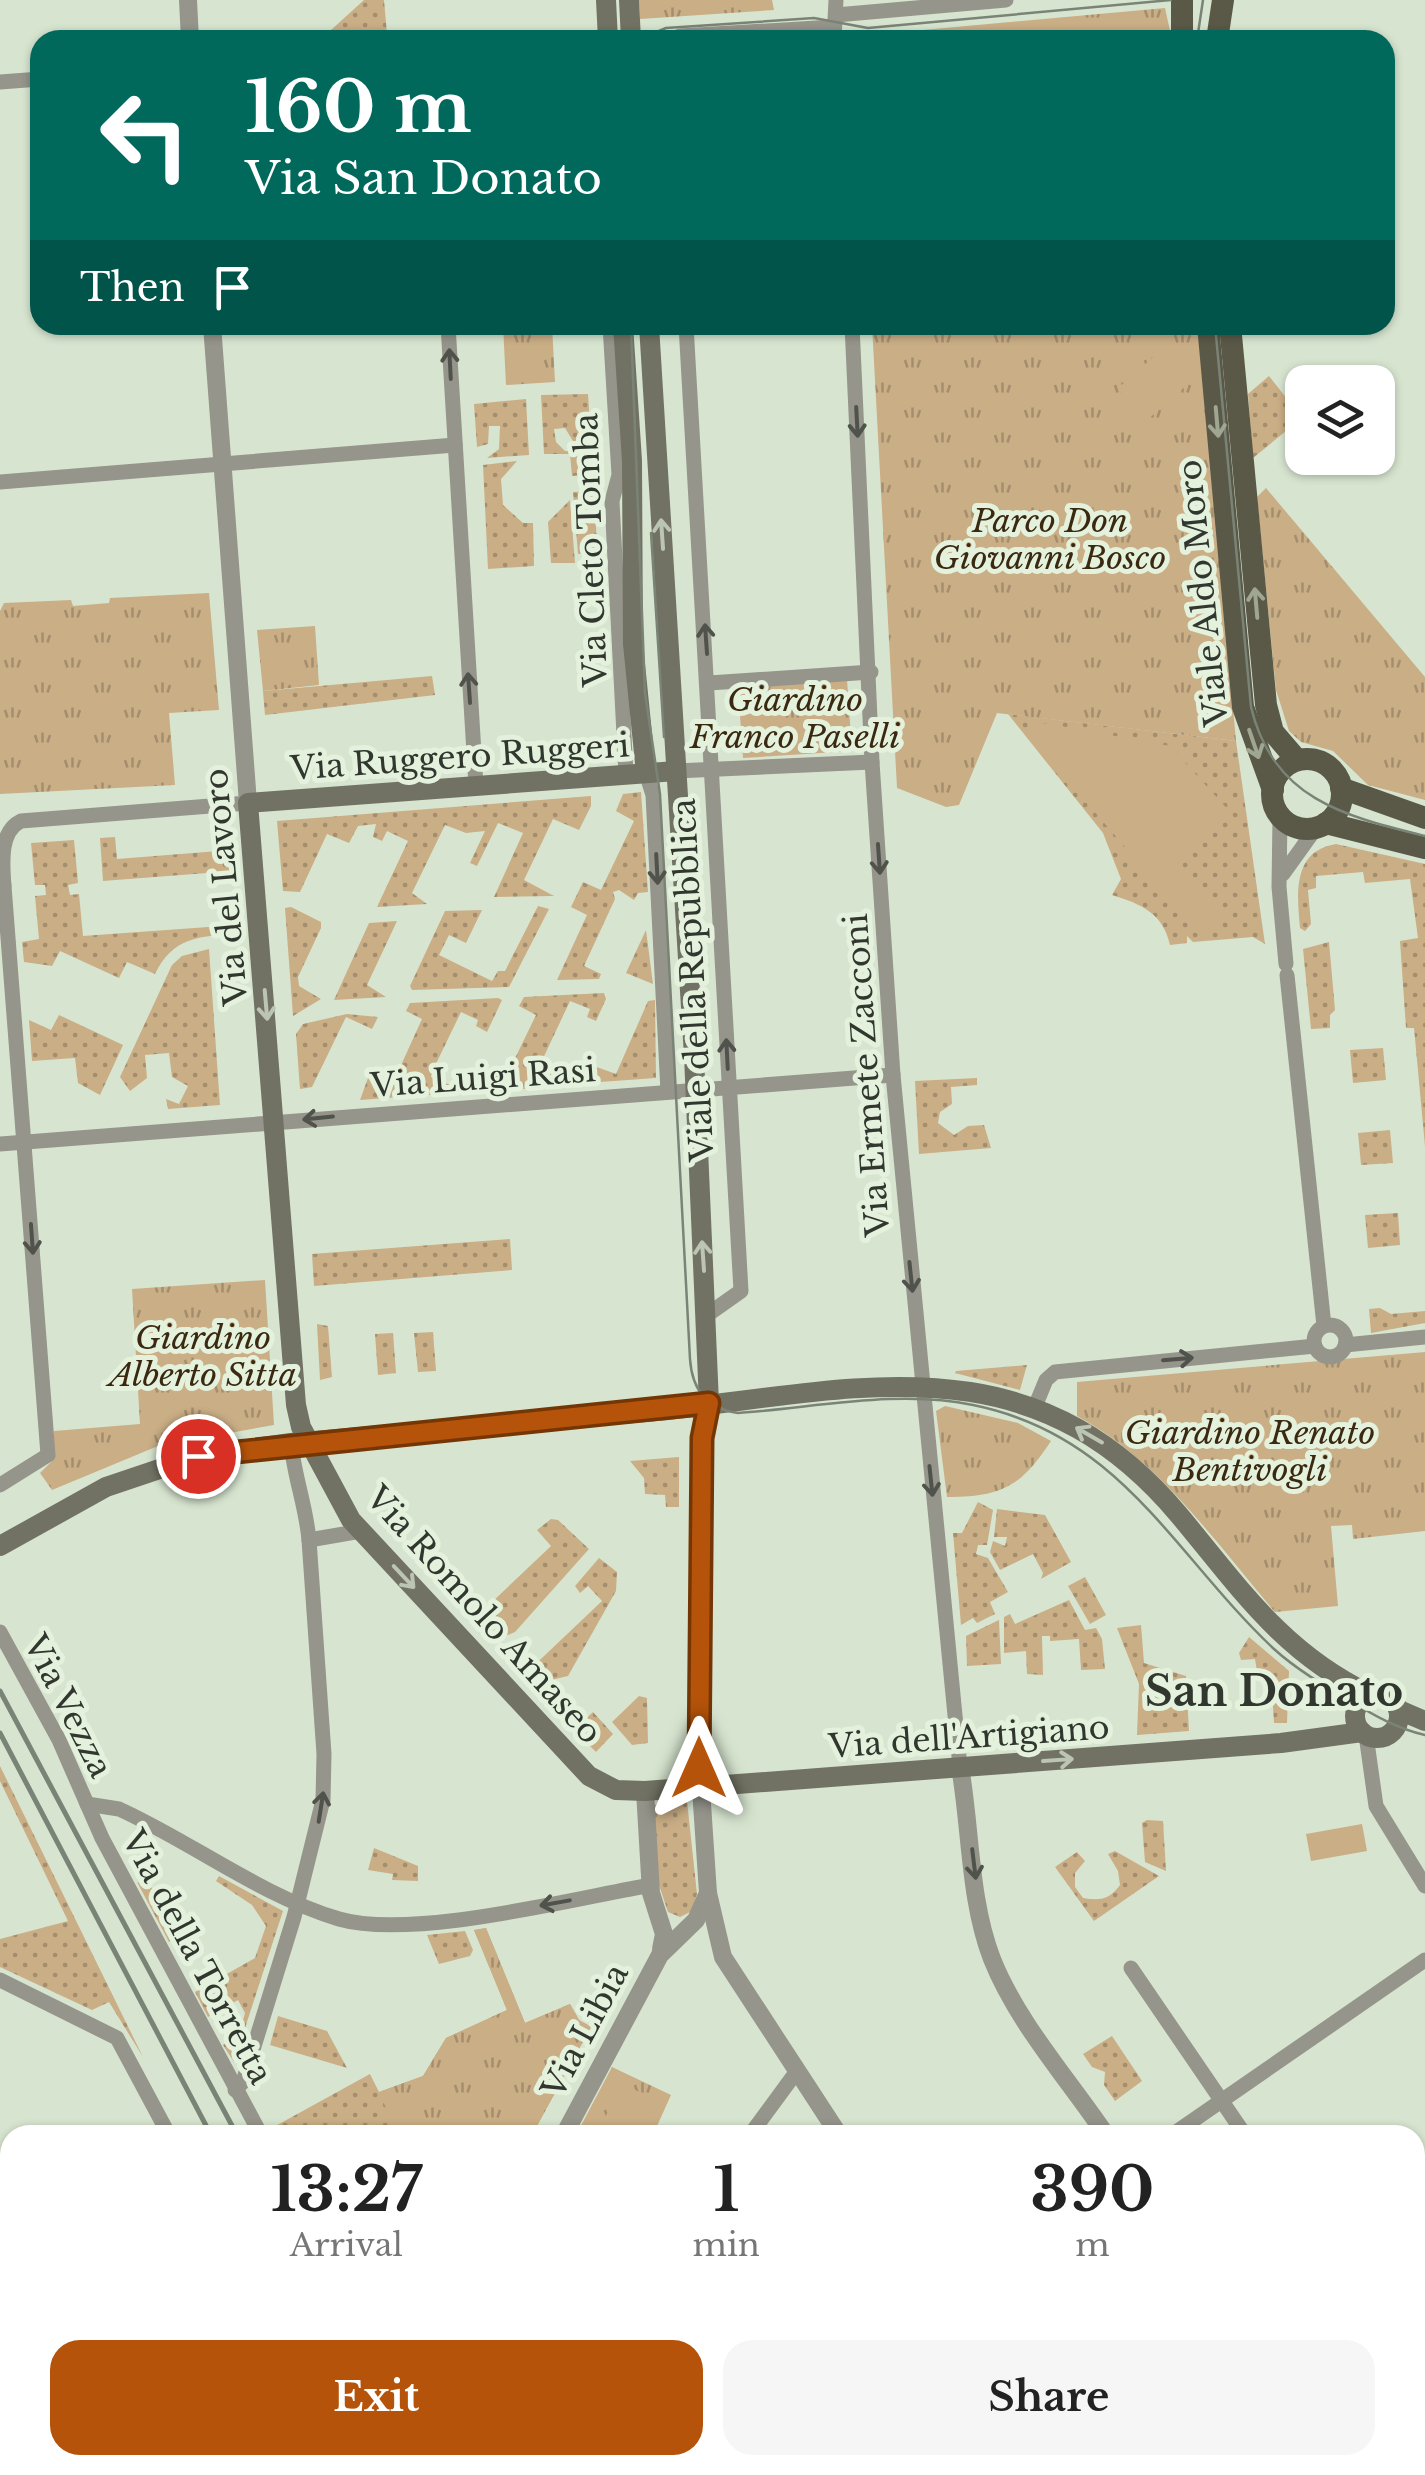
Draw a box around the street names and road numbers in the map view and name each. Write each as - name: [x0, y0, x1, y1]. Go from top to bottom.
- street label: Via Cleto Tomba: [566, 412, 616, 689]
- street label: Viale Aldo Moro: [1169, 458, 1237, 729]
- street label: Via Ruggero Ruggeri: [288, 725, 631, 789]
- street label: Via del Lavoro: [196, 767, 256, 1008]
- street label: Viale della Repubblica: [664, 797, 723, 1163]
- street label: Via Ermete Zacconi: [836, 912, 898, 1239]
- street label: Via Luigi Rasi: [368, 1050, 597, 1106]
- street label: Via Romolo Amaseo: [357, 1477, 610, 1752]
- street label: Via Vezza: [15, 1627, 121, 1784]
- street label: Via dell'Artigiano: [826, 1707, 1111, 1767]
- street label: Via della Torretta: [113, 1822, 281, 2091]
- street label: Via Libia: [533, 1957, 637, 2106]

